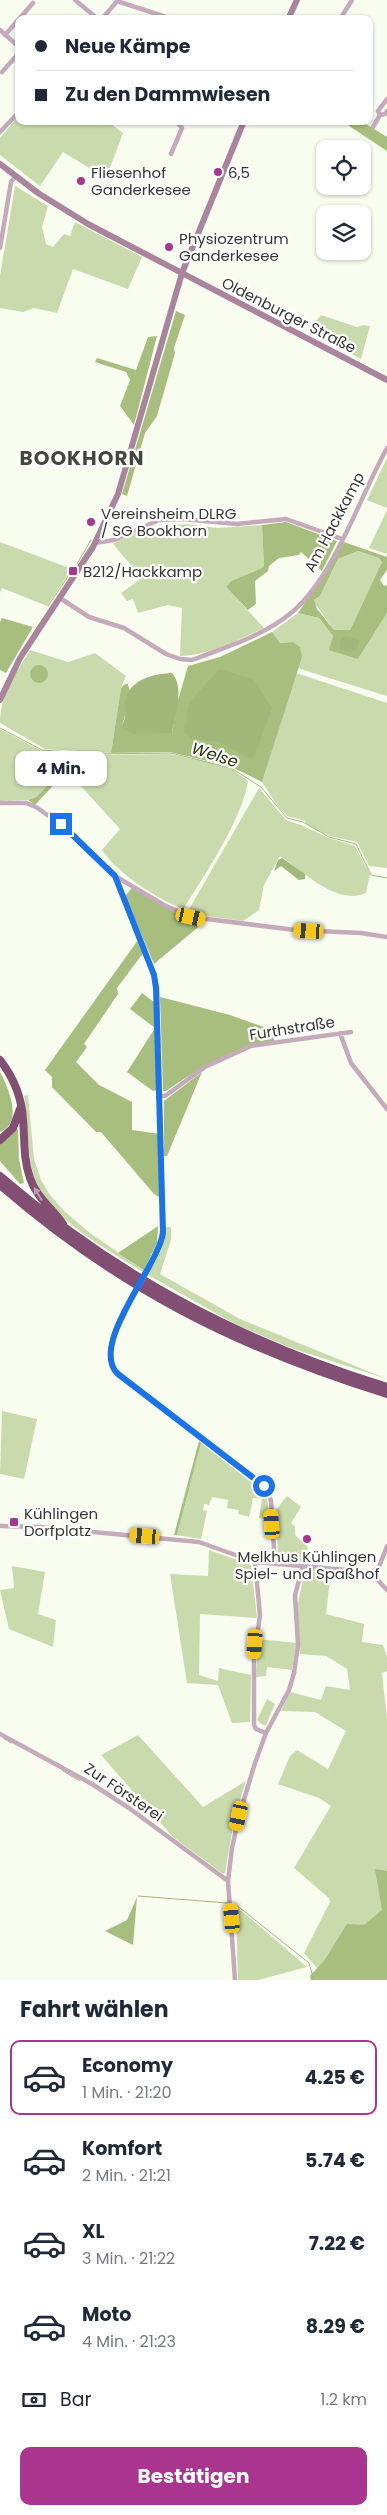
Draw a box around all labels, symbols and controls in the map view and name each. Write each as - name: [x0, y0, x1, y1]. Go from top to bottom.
- text: Neue Kämpe: [65, 33, 190, 60]
- text: Zu den Dammwiesen: [65, 81, 270, 108]
- map controls: [316, 140, 371, 260]
- button: locate: [316, 140, 371, 195]
- place label: Fliesenhof Ganderkesee: [91, 162, 191, 200]
- place label: 6,5: [228, 162, 250, 183]
- marker: 6,5: [212, 166, 224, 178]
- marker: Fliesenhof Ganderkesee: [75, 175, 87, 187]
- button: layers: [316, 205, 371, 260]
- place label: Physiozentrum Ganderkesee: [179, 228, 289, 266]
- marker: Physiozentrum Ganderkesee: [163, 241, 175, 253]
- street label: Oldenburger Straße: [218, 272, 360, 358]
- district label: BOOKHORN: [20, 444, 144, 472]
- street label: Am Hackkamp: [299, 468, 369, 576]
- place label: Vereinsheim DLRG / SG Bookhorn: [101, 503, 237, 541]
- marker: Vereinsheim DLRG / SG Bookhorn: [85, 516, 97, 528]
- place label: B212/Hackkamp: [83, 561, 202, 582]
- marker: B212/Hackkamp: [67, 565, 79, 577]
- water label: Welse: [189, 737, 241, 773]
- callout: 4 Min.: [15, 752, 107, 786]
- text: 4 Min.: [37, 757, 85, 780]
- route end: [50, 813, 72, 835]
- car: [174, 906, 207, 928]
- car: [293, 923, 324, 939]
- street label: Furthstraße: [248, 1011, 336, 1045]
- one-way arrow: [34, 1188, 43, 1201]
- route start: [253, 1475, 275, 1497]
- place label: Kühlingen Dorfplatz: [24, 1503, 98, 1541]
- car: [263, 1509, 280, 1539]
- marker: Kühlingen Dorfplatz: [8, 1516, 20, 1528]
- car: [129, 1527, 160, 1545]
- marker: Melkhus Kühlingen Spiel- und Spaßhof: [301, 1533, 313, 1545]
- place label: Melkhus Kühlingen Spiel- und Spaßhof: [235, 1546, 379, 1584]
- car: [246, 1629, 263, 1659]
- street label: Zur Försterei: [80, 1758, 168, 1826]
- car: [228, 1800, 249, 1832]
- car: [223, 1902, 240, 1934]
- text: Fahrt wählen: [20, 1994, 169, 2025]
- text: Economy: [82, 2052, 173, 2079]
- icon: car: [22, 2055, 67, 2100]
- text: 4.25 €: [304, 2064, 365, 2091]
- text: 1 Min. · 21:20: [82, 2081, 172, 2104]
- text: Komfort: [82, 2135, 162, 2162]
- icon: car: [22, 2138, 67, 2183]
- text: 5.74 €: [305, 2147, 365, 2174]
- text: 2 Min. · 21:21: [82, 2164, 171, 2187]
- text: XL: [82, 2218, 105, 2245]
- icon: car: [22, 2221, 67, 2266]
- text: 7.22 €: [309, 2230, 365, 2257]
- text: 3 Min. · 21:22: [82, 2247, 175, 2270]
- text: Moto: [82, 2301, 131, 2328]
- icon: car: [22, 2304, 67, 2349]
- text: 8.29 €: [306, 2313, 365, 2340]
- text: 4 Min. · 21:23: [82, 2330, 176, 2353]
- icon: cash: [20, 2386, 48, 2414]
- text: Bar: [60, 2386, 92, 2413]
- text: 1.2 km: [320, 2388, 367, 2411]
- button: Bestätigen: [20, 2447, 367, 2505]

